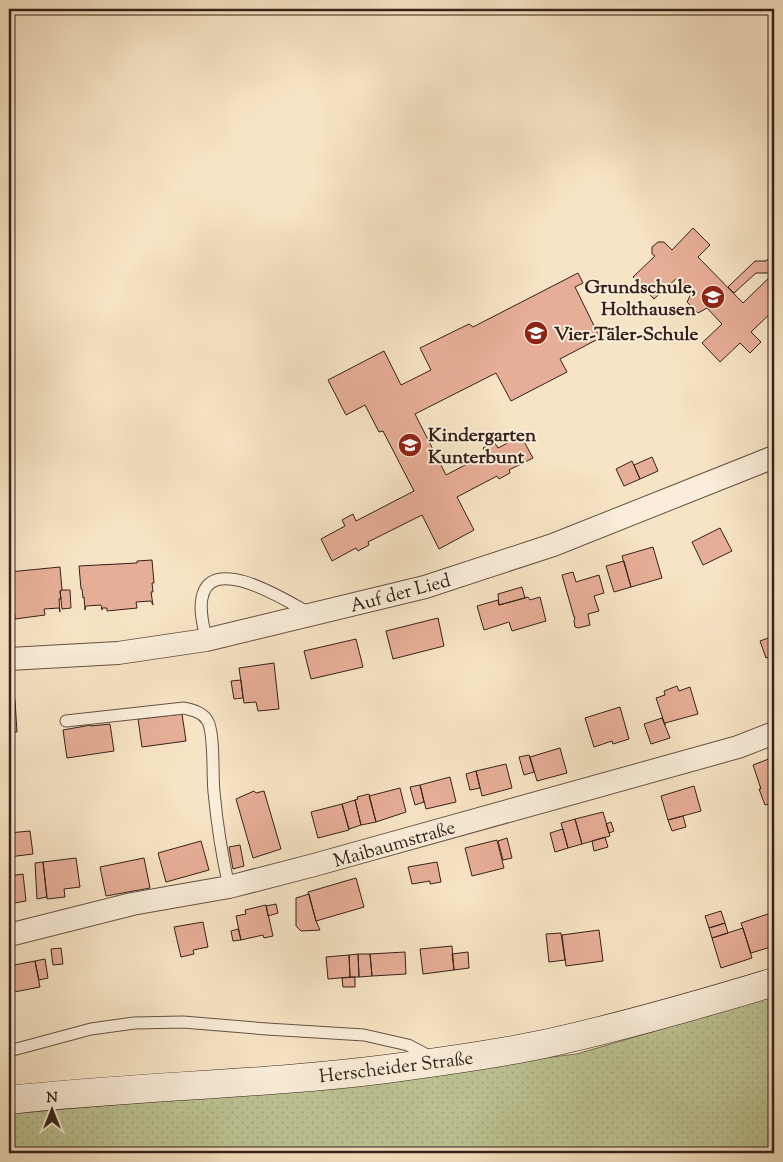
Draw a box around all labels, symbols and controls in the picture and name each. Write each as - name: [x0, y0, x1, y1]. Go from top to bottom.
- place label: Grundschule, Holthausen: [585, 275, 697, 324]
- school or university icon: Grundschule, Holthausen: [700, 284, 726, 310]
- school or university icon: Vier-Täler-Schule: [523, 320, 549, 346]
- place label: Vier-Täler-Schule: [554, 322, 699, 349]
- place label: Kindergarten Kunterbunt: [428, 423, 537, 472]
- school or university icon: Kindergarten Kunterbunt: [397, 432, 423, 458]
- street label: Auf der Lied: [347, 568, 454, 621]
- street label: Maibaumstraße: [331, 815, 459, 876]
- street label: Herscheider Straße: [318, 1046, 475, 1091]
- north arrow: [28, 1084, 78, 1134]
- text: N: [46, 1089, 58, 1109]

